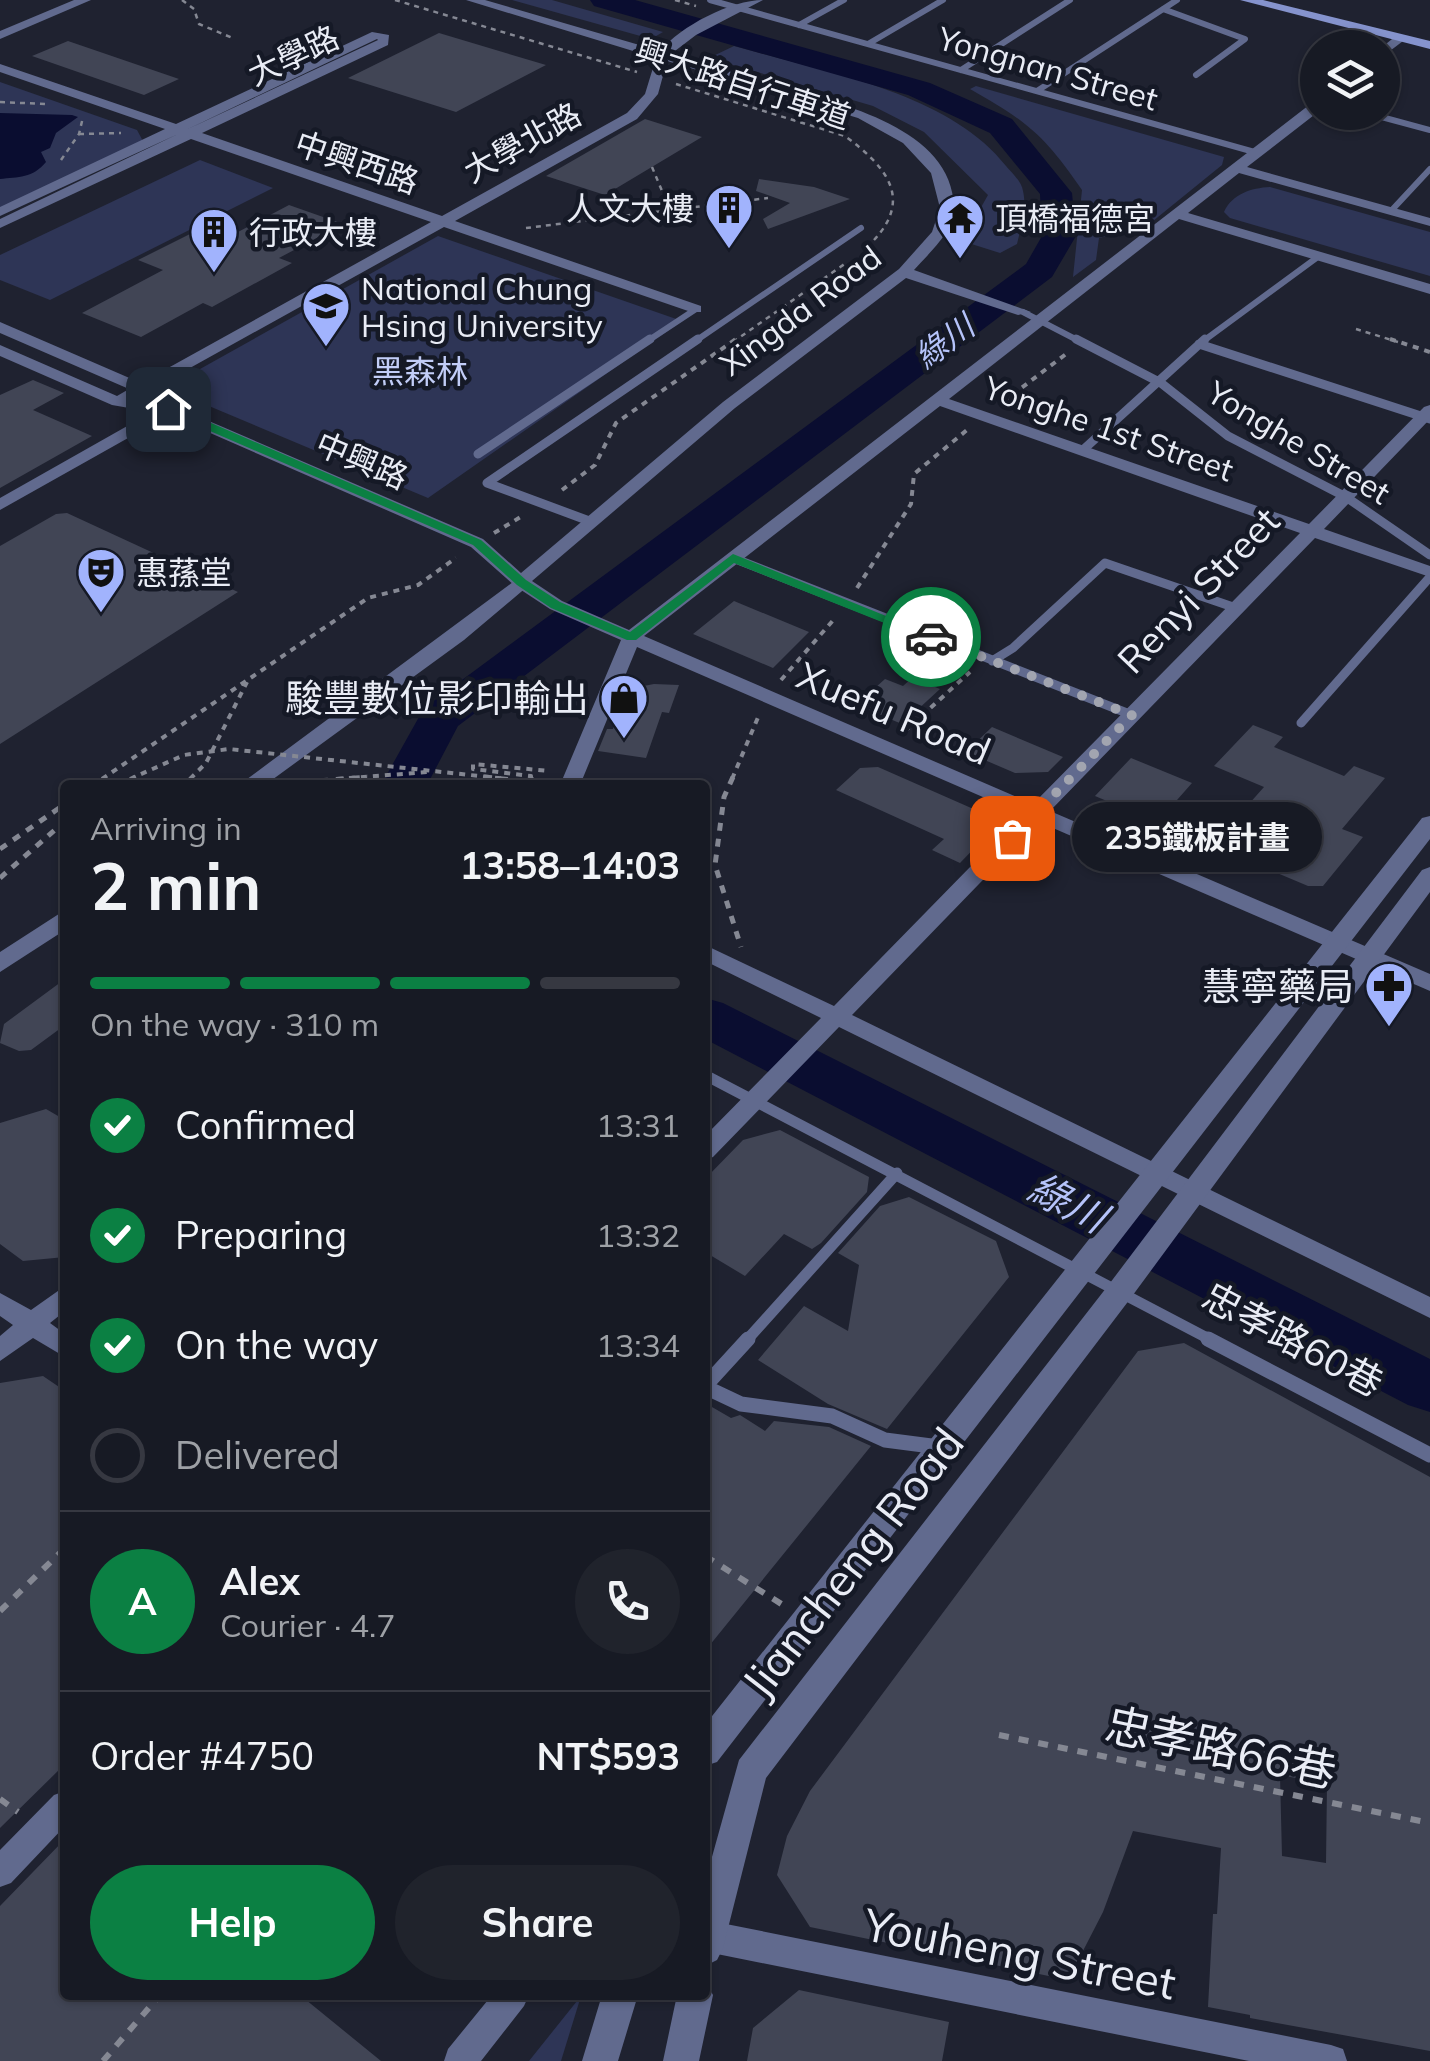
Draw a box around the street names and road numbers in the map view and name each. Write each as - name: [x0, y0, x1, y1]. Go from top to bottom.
- street label: 大學路: [241, 17, 345, 93]
- street label: Yongnan Street: [933, 17, 1163, 118]
- street label: 興大路自行車道: [630, 29, 856, 137]
- street label: 大學北路: [456, 93, 588, 191]
- street label: 中興西路: [290, 122, 424, 202]
- street label: Xingda Road: [711, 236, 889, 384]
- street label: Yonghe 1st Street: [978, 366, 1239, 489]
- street label: Yonghe Street: [1199, 371, 1398, 512]
- street label: 中興路: [310, 423, 414, 497]
- street label: Renyi Street: [1107, 497, 1289, 683]
- street label: Xuefu Road: [790, 651, 998, 775]
- street label: 忠孝路60巷: [1194, 1271, 1392, 1407]
- street label: Jiancheng Road: [729, 1416, 975, 1708]
- street label: 忠孝路66巷: [1101, 1695, 1341, 1799]
- street label: Youheng Street: [859, 1895, 1180, 2011]

